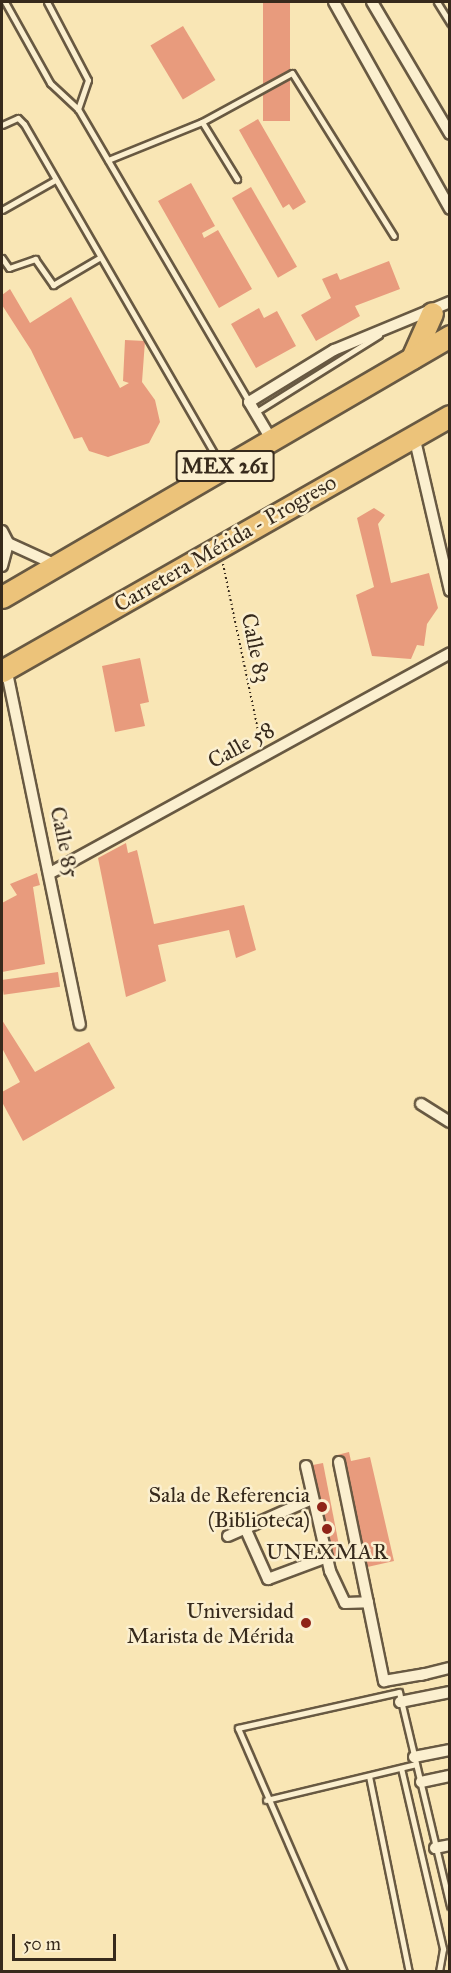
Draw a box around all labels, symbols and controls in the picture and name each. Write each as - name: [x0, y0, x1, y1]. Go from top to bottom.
- road number: MEX 261: [176, 448, 274, 484]
- street label: Carretera Mérida - Progreso: [109, 468, 341, 618]
- street label: Calle 83: [236, 611, 276, 685]
- street label: Calle 58: [203, 716, 279, 774]
- street label: Calle 85: [45, 804, 85, 880]
- place label: Sala de Referencia (Biblioteca): [148, 1481, 310, 1532]
- marker: Sala de Referencia (Biblioteca): [315, 1500, 329, 1514]
- marker: UNEXMAR: [320, 1522, 334, 1536]
- place label: UNEXMAR: [266, 1539, 388, 1565]
- place label: Universidad Marista de Mérida: [127, 1597, 294, 1648]
- marker: Universidad Marista de Mérida: [299, 1616, 313, 1630]
- scale bar: [15, 1922, 118, 1960]
- text: 50 m: [23, 1933, 61, 1955]

